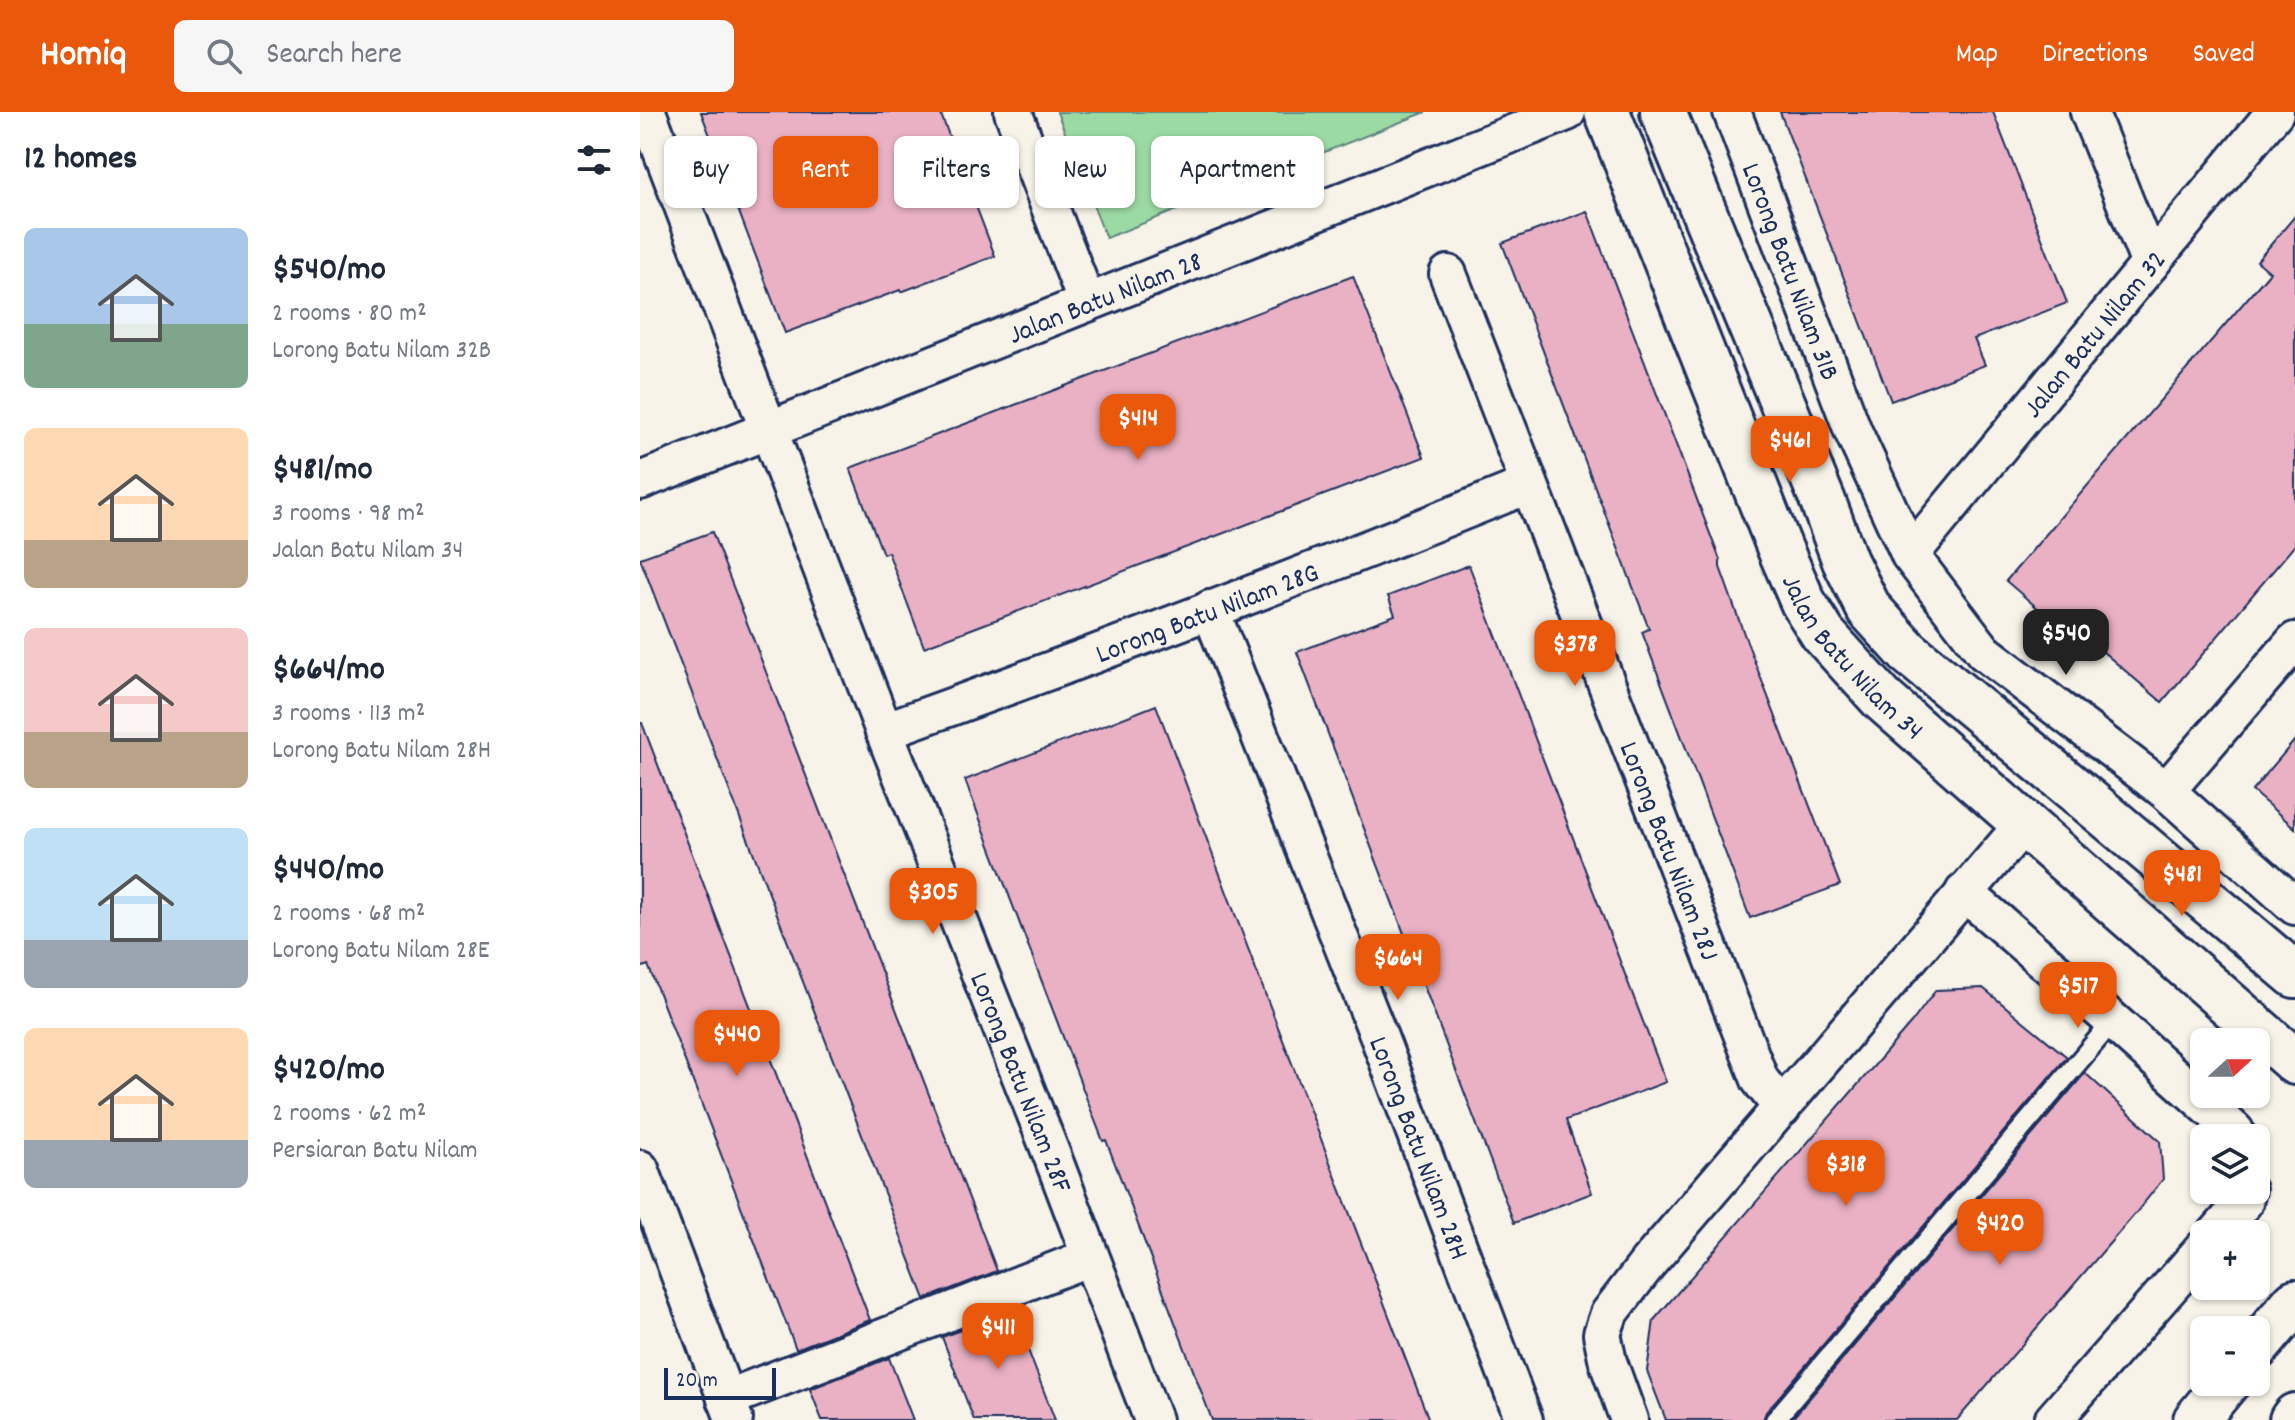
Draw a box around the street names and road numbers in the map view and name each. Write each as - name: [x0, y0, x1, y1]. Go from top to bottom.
- street label: Lorong Batu Nilam 31B: [1728, 158, 1847, 387]
- street label: Jalan Batu Nilam 32: [2016, 243, 2178, 428]
- street label: Jalan Batu Nilam 28: [1003, 244, 1209, 357]
- street label: Lorong Batu Nilam 28G: [1091, 555, 1326, 677]
- street label: Jalan Batu Nilam 34: [1769, 569, 1931, 752]
- street label: Lorong Batu Nilam 28J: [1606, 737, 1727, 967]
- street label: Lorong Batu Nilam 28F: [956, 967, 1080, 1200]
- street label: Lorong Batu Nilam 28H: [1356, 1032, 1477, 1266]

